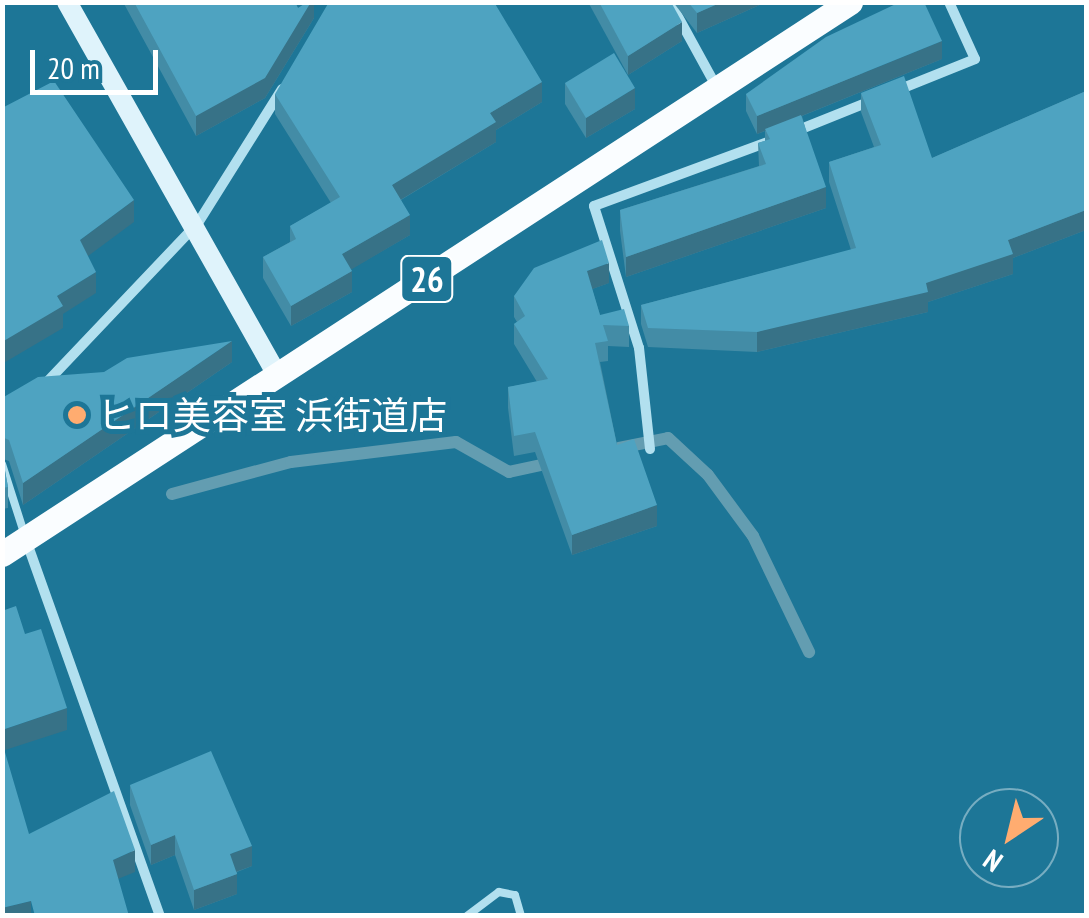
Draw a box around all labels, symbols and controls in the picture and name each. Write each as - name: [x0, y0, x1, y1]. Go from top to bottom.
- scale bar: [35, 30, 162, 92]
- text: 20 m: [47, 48, 100, 87]
- road number: 26: [400, 249, 454, 309]
- place label: ヒロ美容室 浜街道店: [97, 392, 447, 438]
- marker: ヒロ美容室 浜街道店: [66, 404, 88, 426]
- north arrow: [959, 788, 1059, 888]
- text: N: [976, 842, 1009, 881]

